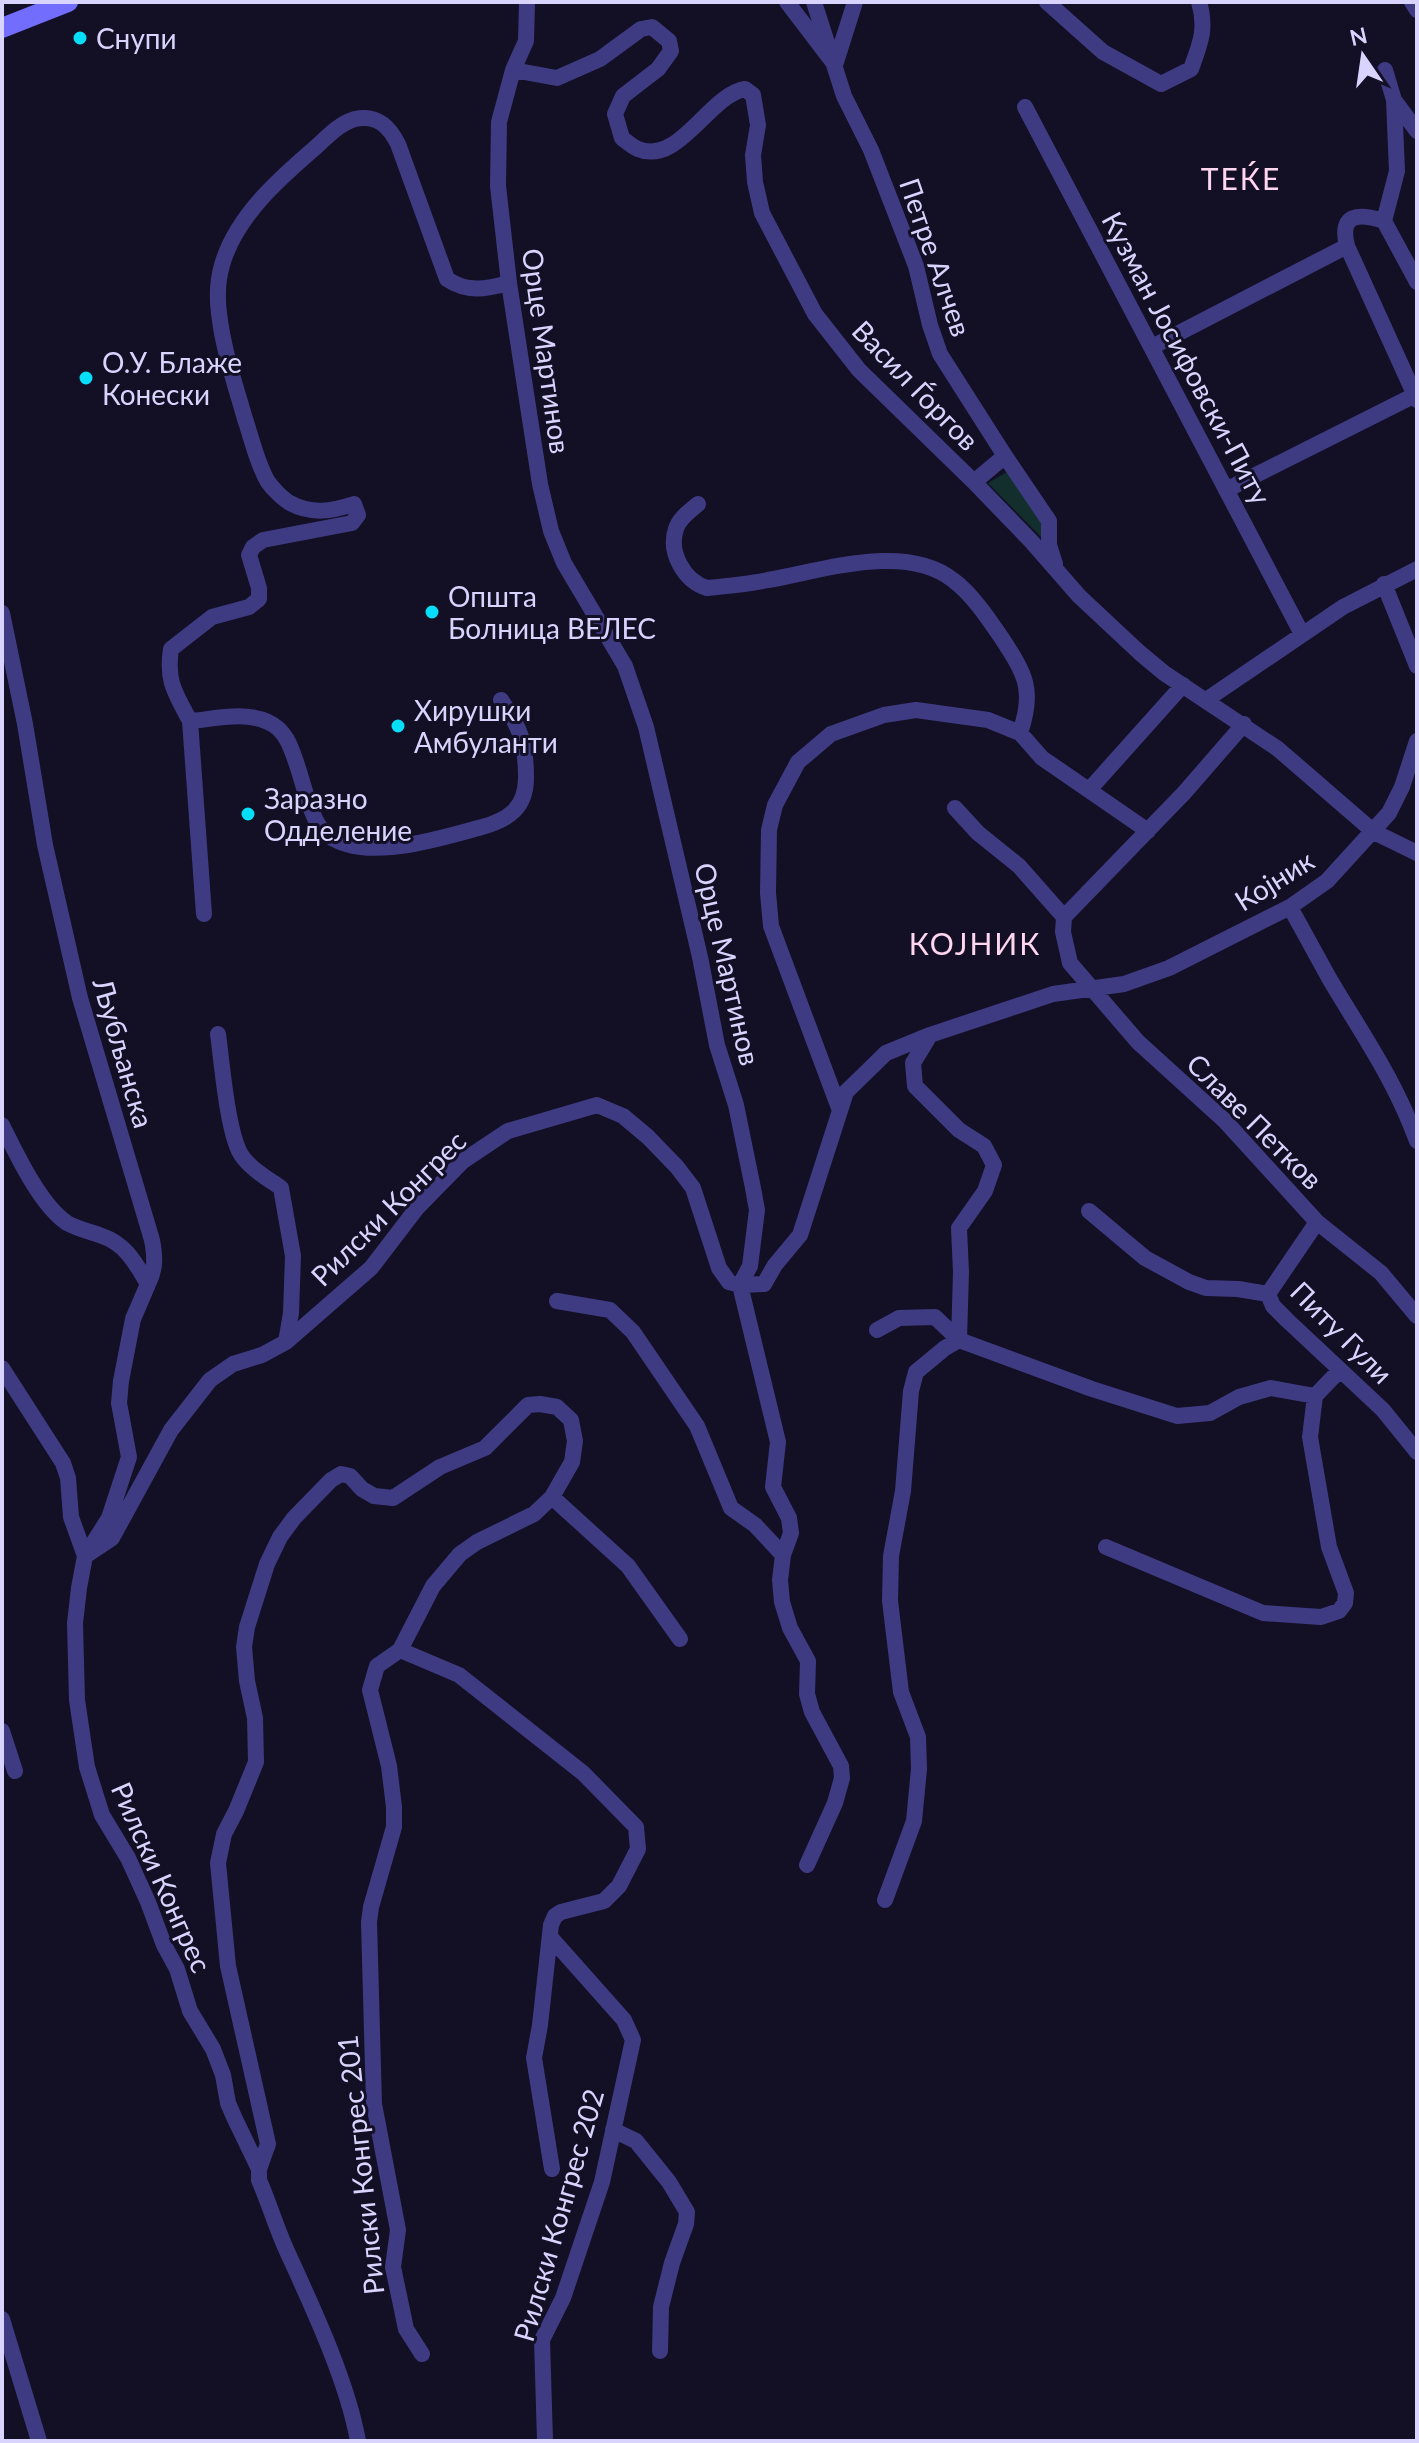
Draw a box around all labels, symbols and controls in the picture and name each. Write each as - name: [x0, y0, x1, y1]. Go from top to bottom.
- north arrow: [1323, 16, 1403, 96]
- place label: Снупи: [96, 21, 177, 55]
- text: N: [1347, 21, 1370, 51]
- marker: Снупи: [71, 29, 89, 47]
- district label: ТЕЌЕ: [1201, 160, 1281, 196]
- street label: Петре Алчев: [893, 173, 979, 341]
- street label: Кузман Јосифовски-Питу: [1095, 206, 1279, 511]
- street label: Орце Мартинов: [516, 246, 578, 456]
- street label: Васил Ѓоргов: [846, 313, 986, 457]
- place label: О.У. Блаже Конески: [102, 345, 242, 411]
- marker: О.У. Блаже Конески: [77, 369, 95, 387]
- place label: Општа Болница ВЕЛЕС: [448, 579, 656, 645]
- marker: Општа Болница ВЕЛЕС: [423, 603, 441, 621]
- place label: Хирушки Амбуланти: [414, 693, 558, 759]
- marker: Хирушки Амбуланти: [389, 717, 407, 735]
- place label: Заразно Одделение: [264, 781, 412, 847]
- marker: Заразно Одделение: [239, 805, 257, 823]
- street label: Којник: [1228, 842, 1320, 917]
- street label: Орце Мартинов: [688, 859, 768, 1069]
- district label: КОЈНИК: [909, 925, 1041, 961]
- street label: Љубљанска: [86, 973, 162, 1132]
- street label: Славе Петков: [1180, 1046, 1330, 1196]
- street label: Рилски Конгрес: [304, 1124, 472, 1292]
- street label: Питу Гули: [1284, 1274, 1400, 1390]
- street label: Рилски Конгрес: [105, 1776, 219, 1978]
- street label: Рилски Конгрес 201: [329, 2034, 391, 2296]
- street label: Рилски Конгрес 202: [506, 2085, 610, 2345]

